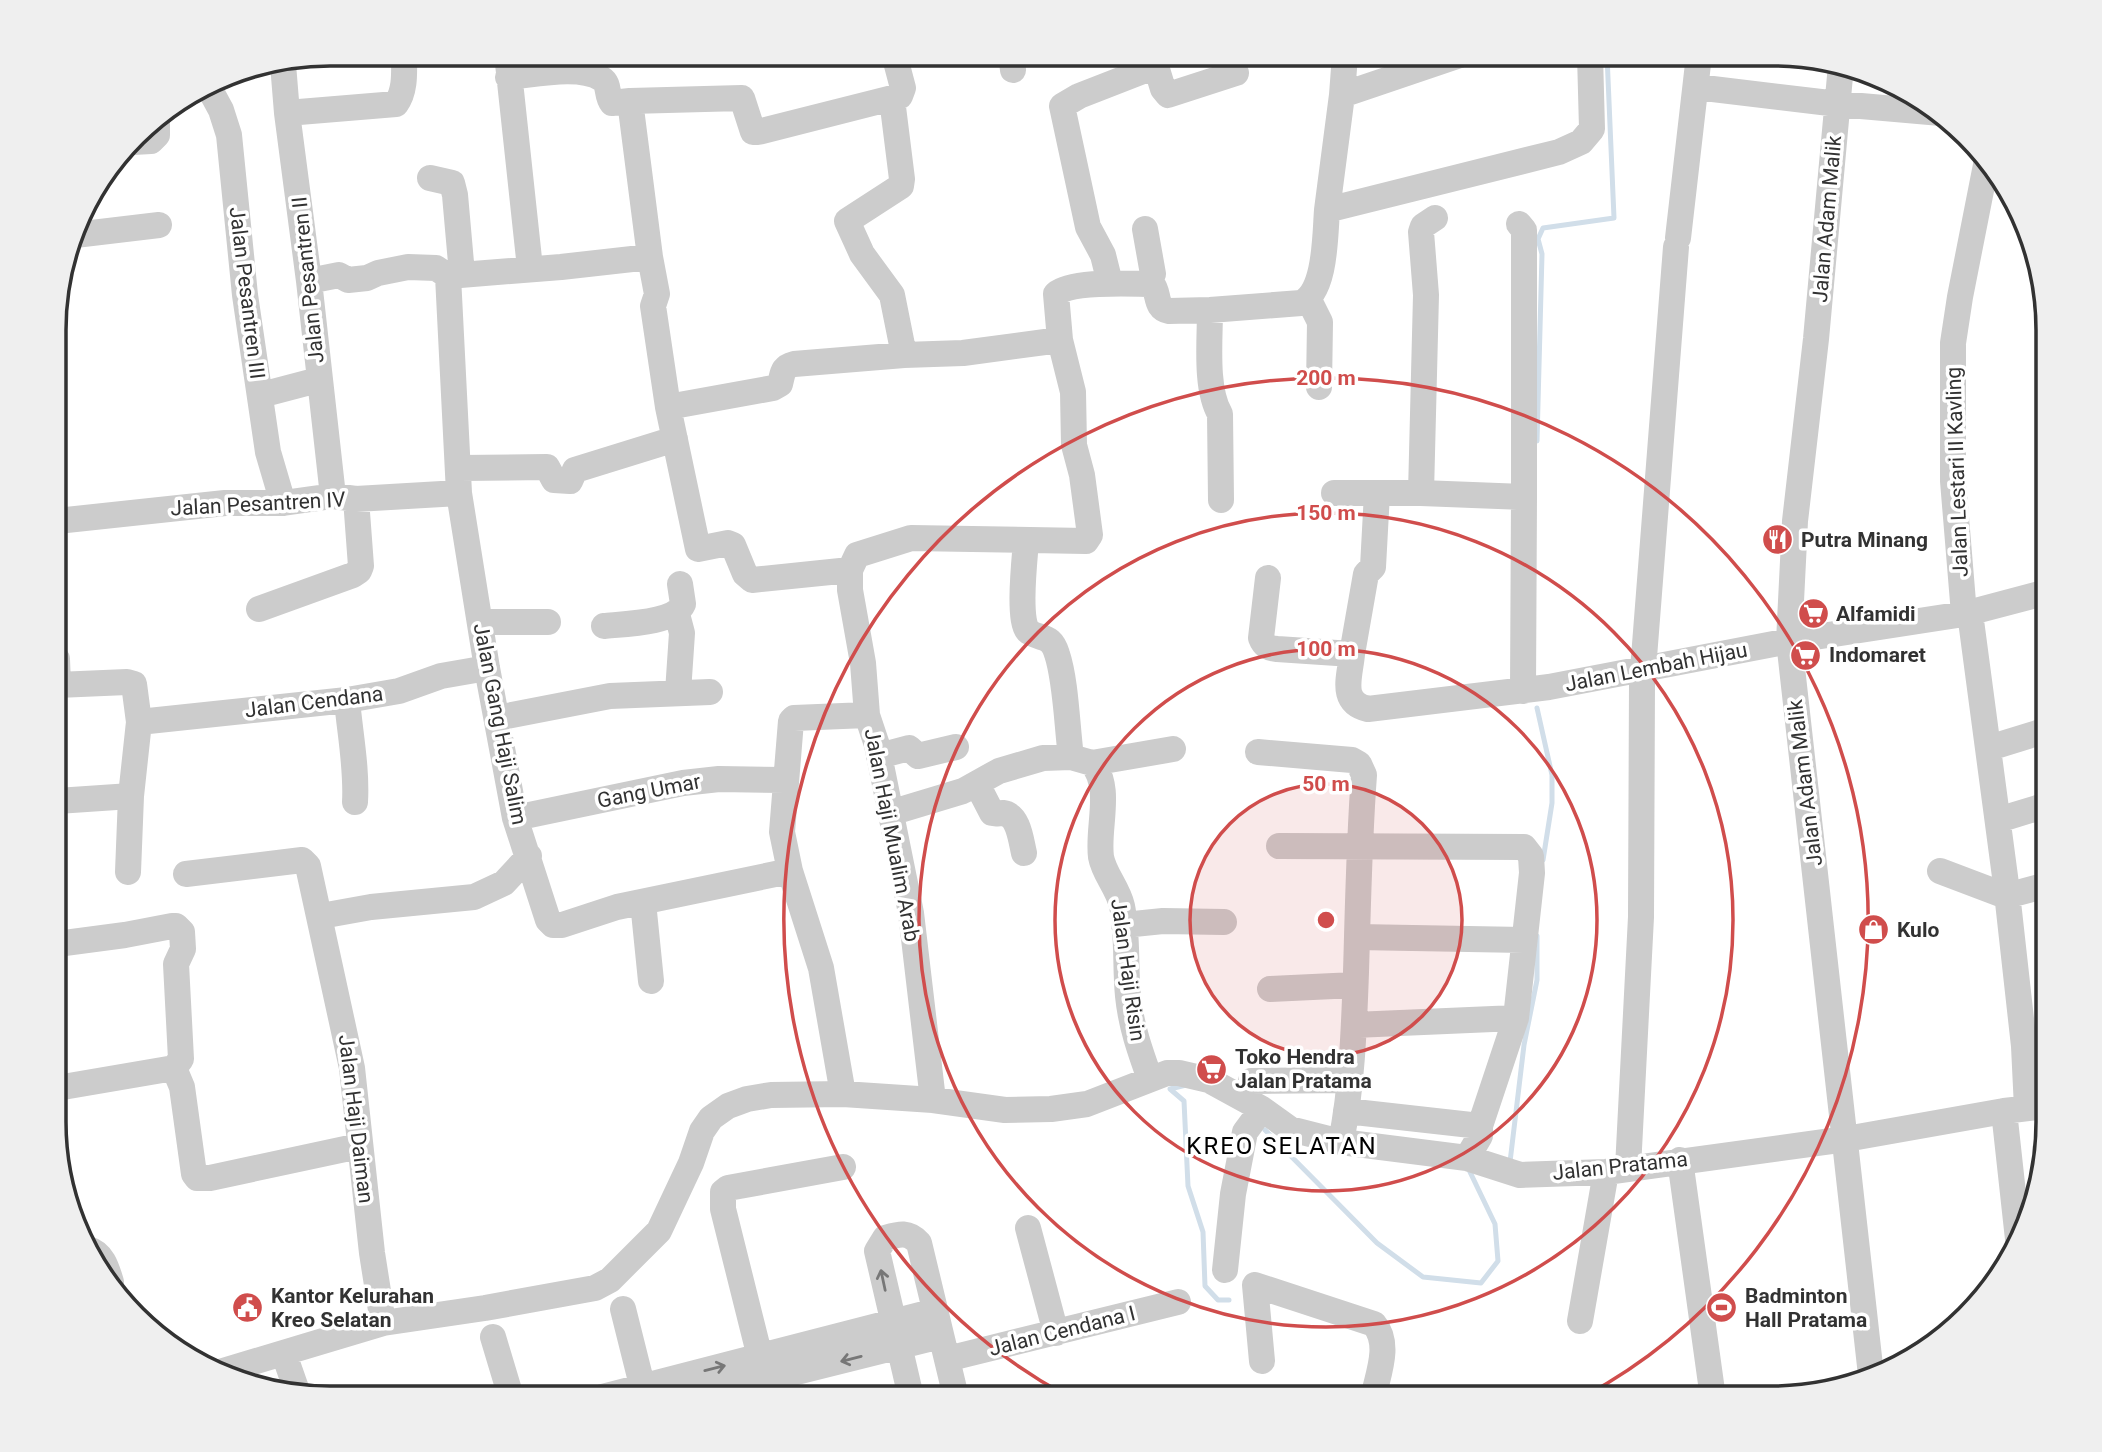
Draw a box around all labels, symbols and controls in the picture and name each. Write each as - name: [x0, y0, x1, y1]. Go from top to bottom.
- street label: Jalan Adam Malik: [1808, 134, 1846, 304]
- street label: Jalan Pesantren II: [287, 195, 329, 365]
- street label: Jalan Pesantren III: [225, 206, 269, 380]
- text: 200 m: [1296, 366, 1356, 390]
- street label: Jalan Lestari II Kavling: [1941, 367, 1973, 577]
- street label: Jalan Pesantren IV: [170, 487, 347, 521]
- text: 150 m: [1296, 501, 1356, 525]
- restaurant icon: Putra Minang: [1761, 523, 1795, 557]
- place label: Putra Minang: [1801, 528, 1928, 552]
- supermarket icon: Alfamidi: [1796, 597, 1830, 631]
- place label: Alfamidi: [1836, 602, 1916, 626]
- street label: Jalan Gang Haji Salim: [469, 621, 531, 827]
- text: 100 m: [1296, 637, 1356, 661]
- street label: Jalan Lembah Hijau: [1563, 638, 1749, 696]
- supermarket icon: Indomaret: [1789, 638, 1823, 672]
- place label: Indomaret: [1829, 643, 1926, 667]
- street label: Jalan Cendana: [244, 682, 384, 722]
- street label: Jalan Adam Malik: [1783, 698, 1827, 868]
- street label: Jalan Haji Mualim Arab: [860, 726, 924, 944]
- street label: Gang Umar: [595, 769, 703, 813]
- text: 50 m: [1302, 772, 1350, 796]
- street label: Jalan Haji Risin: [1106, 897, 1150, 1043]
- centre of rings: [1314, 908, 1338, 932]
- shop icon: Kulo: [1857, 913, 1891, 947]
- place label: Kulo: [1897, 918, 1939, 942]
- street label: Jalan Haji Daiman: [334, 1033, 378, 1205]
- place label: Toko Hendra Jalan Pratama: [1235, 1045, 1372, 1093]
- supermarket icon: Toko Hendra Jalan Pratama: [1195, 1052, 1229, 1086]
- district label: KREO SELATAN: [1186, 1132, 1378, 1160]
- street label: Jalan Pratama: [1551, 1147, 1689, 1185]
- one-way arrow: [876, 1269, 890, 1292]
- place label: Kantor Kelurahan Kreo Selatan: [271, 1284, 434, 1332]
- place label: Badminton Hall Pratama: [1745, 1284, 1867, 1332]
- public building icon: Kantor Kelurahan Kreo Selatan: [231, 1291, 265, 1325]
- sports icon: Badminton Hall Pratama: [1705, 1291, 1739, 1325]
- street label: Jalan Cendana I: [986, 1301, 1138, 1361]
- one-way arrow: [840, 1353, 863, 1366]
- one-way arrow: [704, 1361, 726, 1374]

